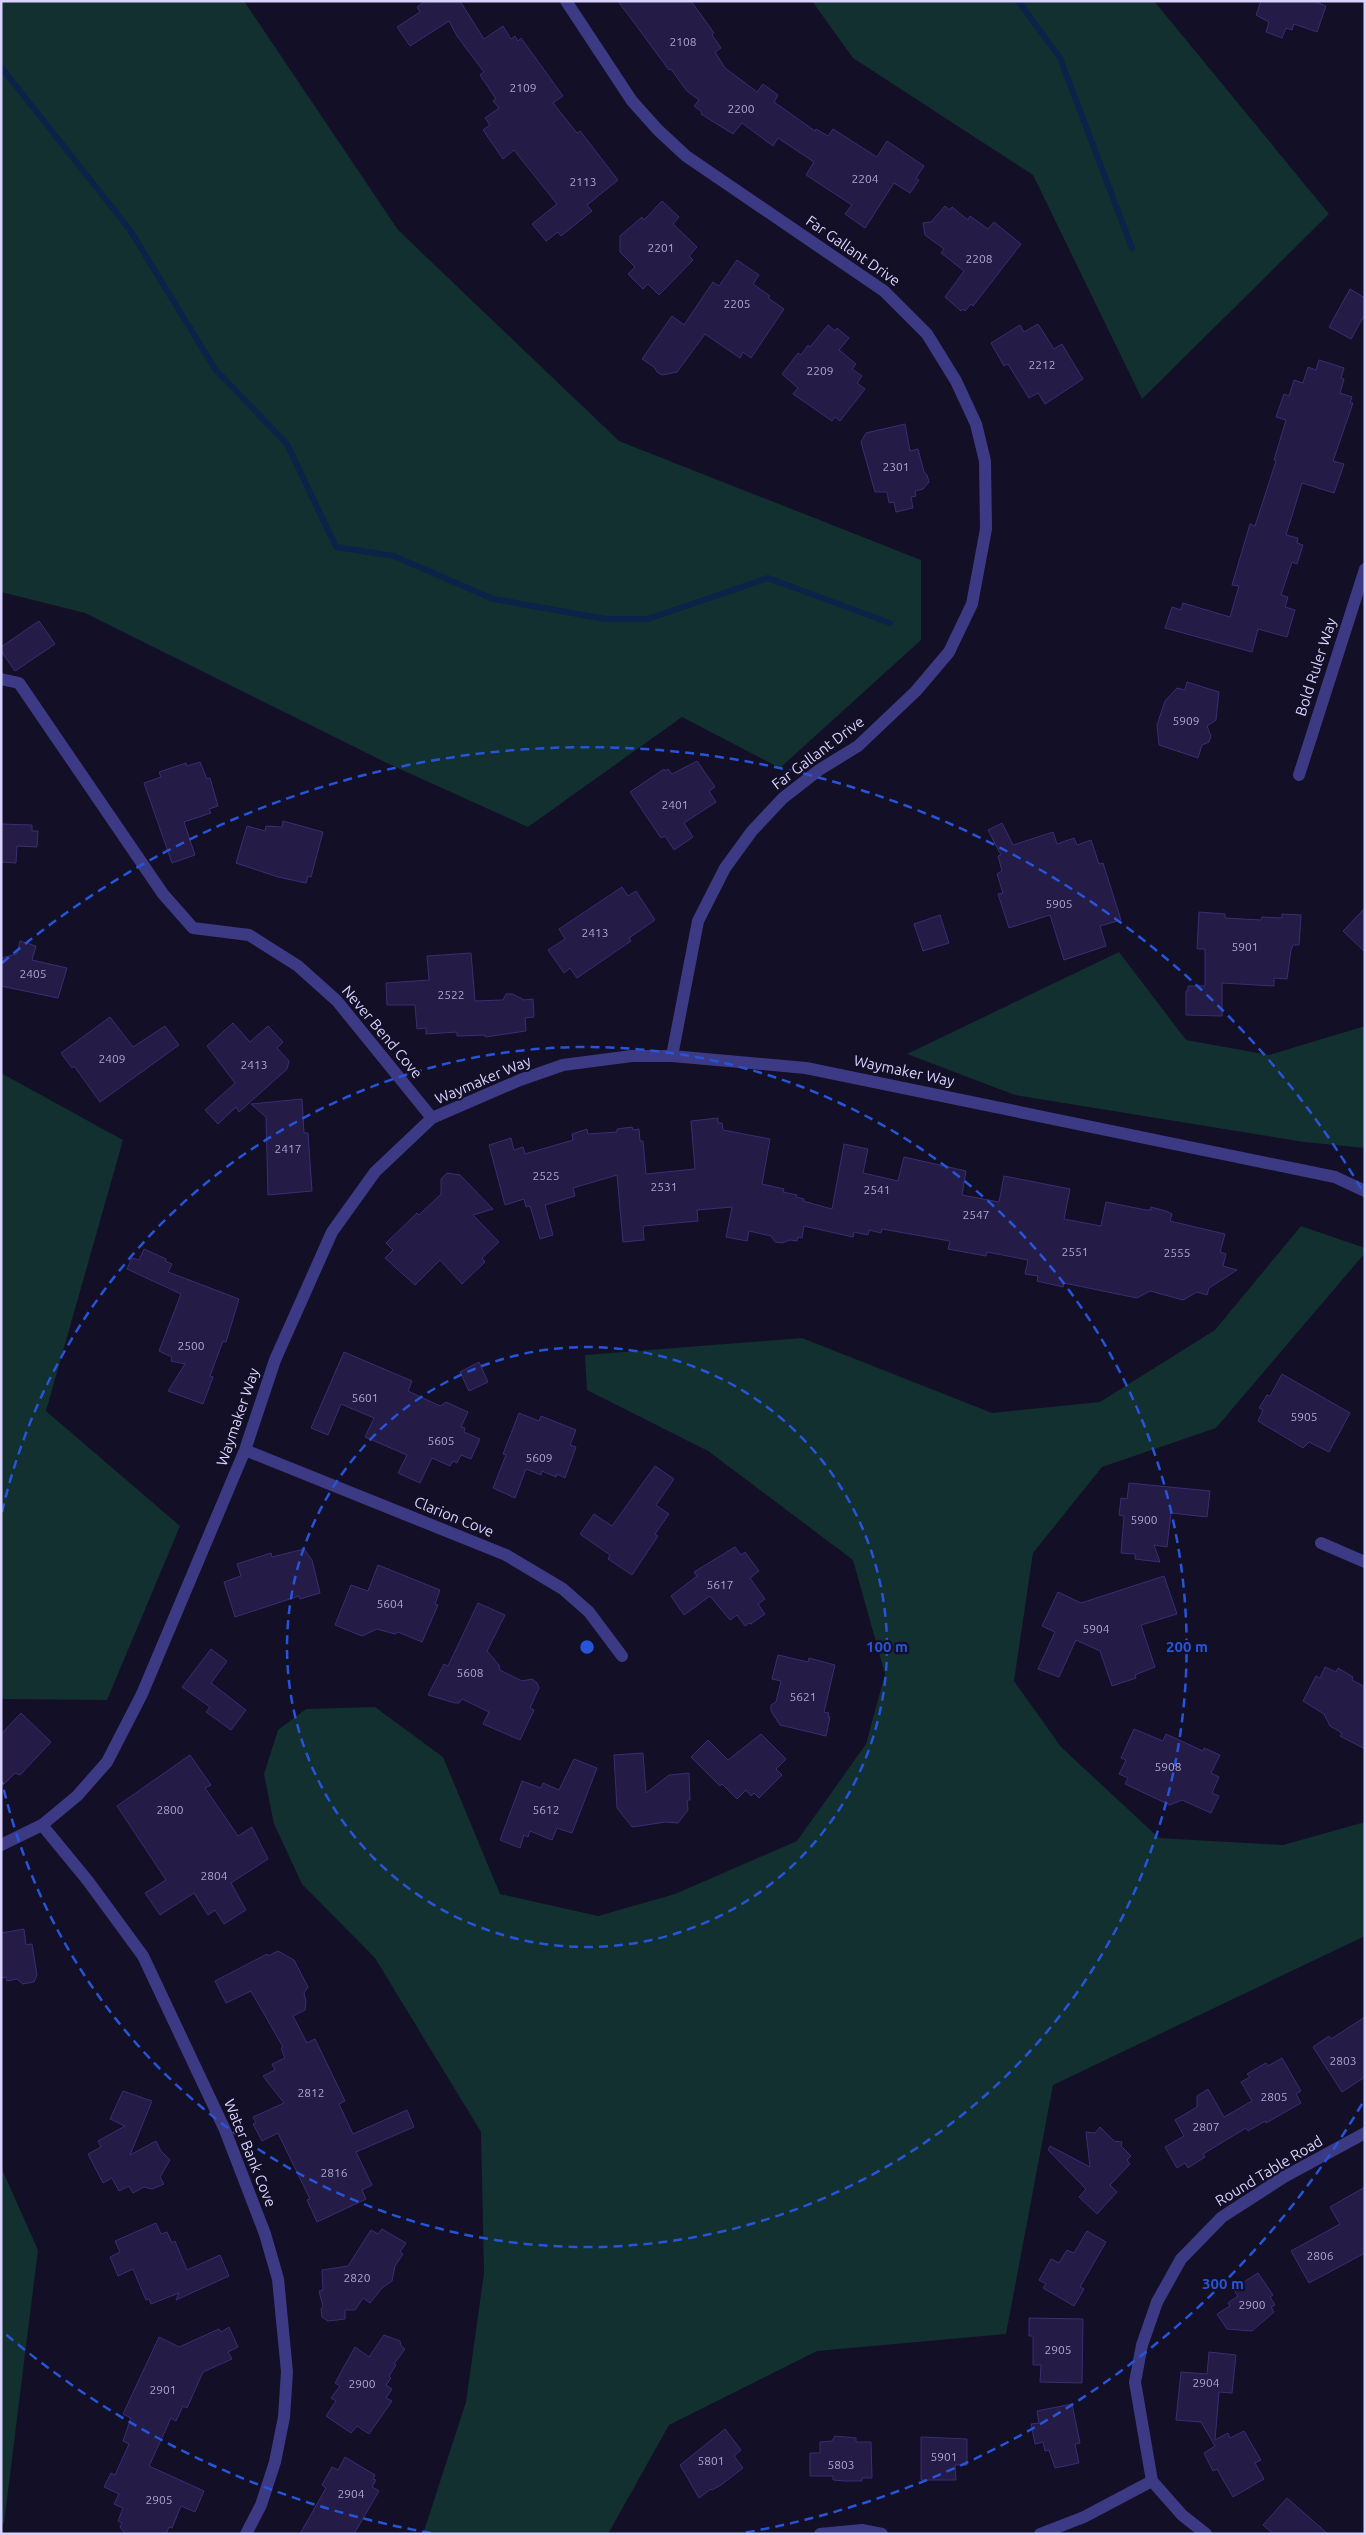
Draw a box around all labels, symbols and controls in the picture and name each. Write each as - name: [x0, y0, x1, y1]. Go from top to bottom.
- house number: 2108: [669, 35, 697, 48]
- house number: 2109: [509, 81, 537, 94]
- house number: 2200: [727, 102, 755, 115]
- house number: 2204: [851, 172, 879, 185]
- house number: 2113: [569, 175, 597, 188]
- street label: Far Gallant Drive: [803, 212, 904, 289]
- house number: 2201: [647, 241, 675, 254]
- house number: 2208: [965, 252, 993, 265]
- house number: 2205: [723, 297, 751, 310]
- house number: 2212: [1028, 358, 1056, 371]
- house number: 2209: [806, 364, 834, 377]
- house number: 2301: [882, 460, 910, 473]
- street label: Bold Ruler Way: [1292, 616, 1339, 718]
- street label: Far Gallant Drive: [768, 712, 867, 793]
- house number: 5909: [1172, 714, 1200, 727]
- house number: 2401: [661, 798, 689, 811]
- house number: 5905: [1045, 897, 1073, 910]
- house number: 2413: [581, 926, 609, 939]
- house number: 5901: [1231, 940, 1259, 953]
- house number: 2405: [19, 967, 47, 980]
- street label: Never Bend Cove: [339, 982, 426, 1081]
- house number: 2522: [437, 988, 465, 1001]
- house number: 2409: [98, 1052, 126, 1065]
- street label: Waymaker Way: [432, 1052, 533, 1107]
- street label: Waymaker Way: [852, 1052, 956, 1089]
- house number: 2413: [240, 1058, 268, 1071]
- house number: 2417: [274, 1142, 302, 1155]
- house number: 2525: [532, 1169, 560, 1182]
- house number: 2531: [650, 1180, 678, 1193]
- house number: 2541: [863, 1183, 891, 1196]
- house number: 2547: [962, 1208, 990, 1221]
- house number: 2551: [1061, 1245, 1089, 1258]
- house number: 2555: [1163, 1246, 1191, 1259]
- house number: 2500: [177, 1339, 205, 1352]
- street label: Waymaker Way: [213, 1366, 262, 1468]
- house number: 5601: [351, 1391, 379, 1404]
- house number: 5905: [1290, 1410, 1318, 1423]
- house number: 5605: [427, 1434, 455, 1447]
- house number: 5609: [525, 1451, 553, 1464]
- street label: Clarion Cove: [412, 1493, 497, 1540]
- house number: 5900: [1130, 1513, 1158, 1526]
- house number: 5617: [706, 1578, 734, 1591]
- house number: 5604: [376, 1597, 404, 1610]
- house number: 5904: [1082, 1622, 1110, 1635]
- centre of rings: [578, 1638, 596, 1656]
- text: 100 m: [866, 1638, 908, 1655]
- text: 200 m: [1166, 1638, 1208, 1655]
- house number: 5608: [456, 1666, 484, 1679]
- house number: 5621: [789, 1690, 817, 1703]
- house number: 5908: [1154, 1760, 1182, 1773]
- house number: 2800: [156, 1803, 184, 1816]
- house number: 5612: [532, 1803, 560, 1816]
- house number: 2804: [200, 1869, 228, 1882]
- house number: 2803: [1329, 2054, 1357, 2067]
- house number: 2812: [297, 2086, 325, 2099]
- house number: 2805: [1260, 2090, 1288, 2103]
- street label: Water Bank Cove: [221, 2096, 280, 2209]
- house number: 2807: [1192, 2120, 1220, 2133]
- street label: Round Table Road: [1212, 2132, 1325, 2209]
- house number: 2816: [320, 2166, 348, 2179]
- house number: 2806: [1306, 2249, 1334, 2262]
- house number: 2820: [343, 2271, 371, 2284]
- text: 300 m: [1202, 2275, 1244, 2292]
- house number: 2900: [1238, 2298, 1266, 2311]
- house number: 2905: [1044, 2343, 1072, 2356]
- house number: 2904: [1192, 2376, 1220, 2389]
- house number: 2900: [348, 2377, 376, 2390]
- house number: 2901: [149, 2383, 177, 2396]
- house number: 5901: [930, 2450, 958, 2463]
- house number: 5801: [697, 2454, 725, 2467]
- house number: 5803: [827, 2458, 855, 2471]
- house number: 2904: [337, 2487, 365, 2500]
- house number: 2905: [145, 2493, 173, 2506]

